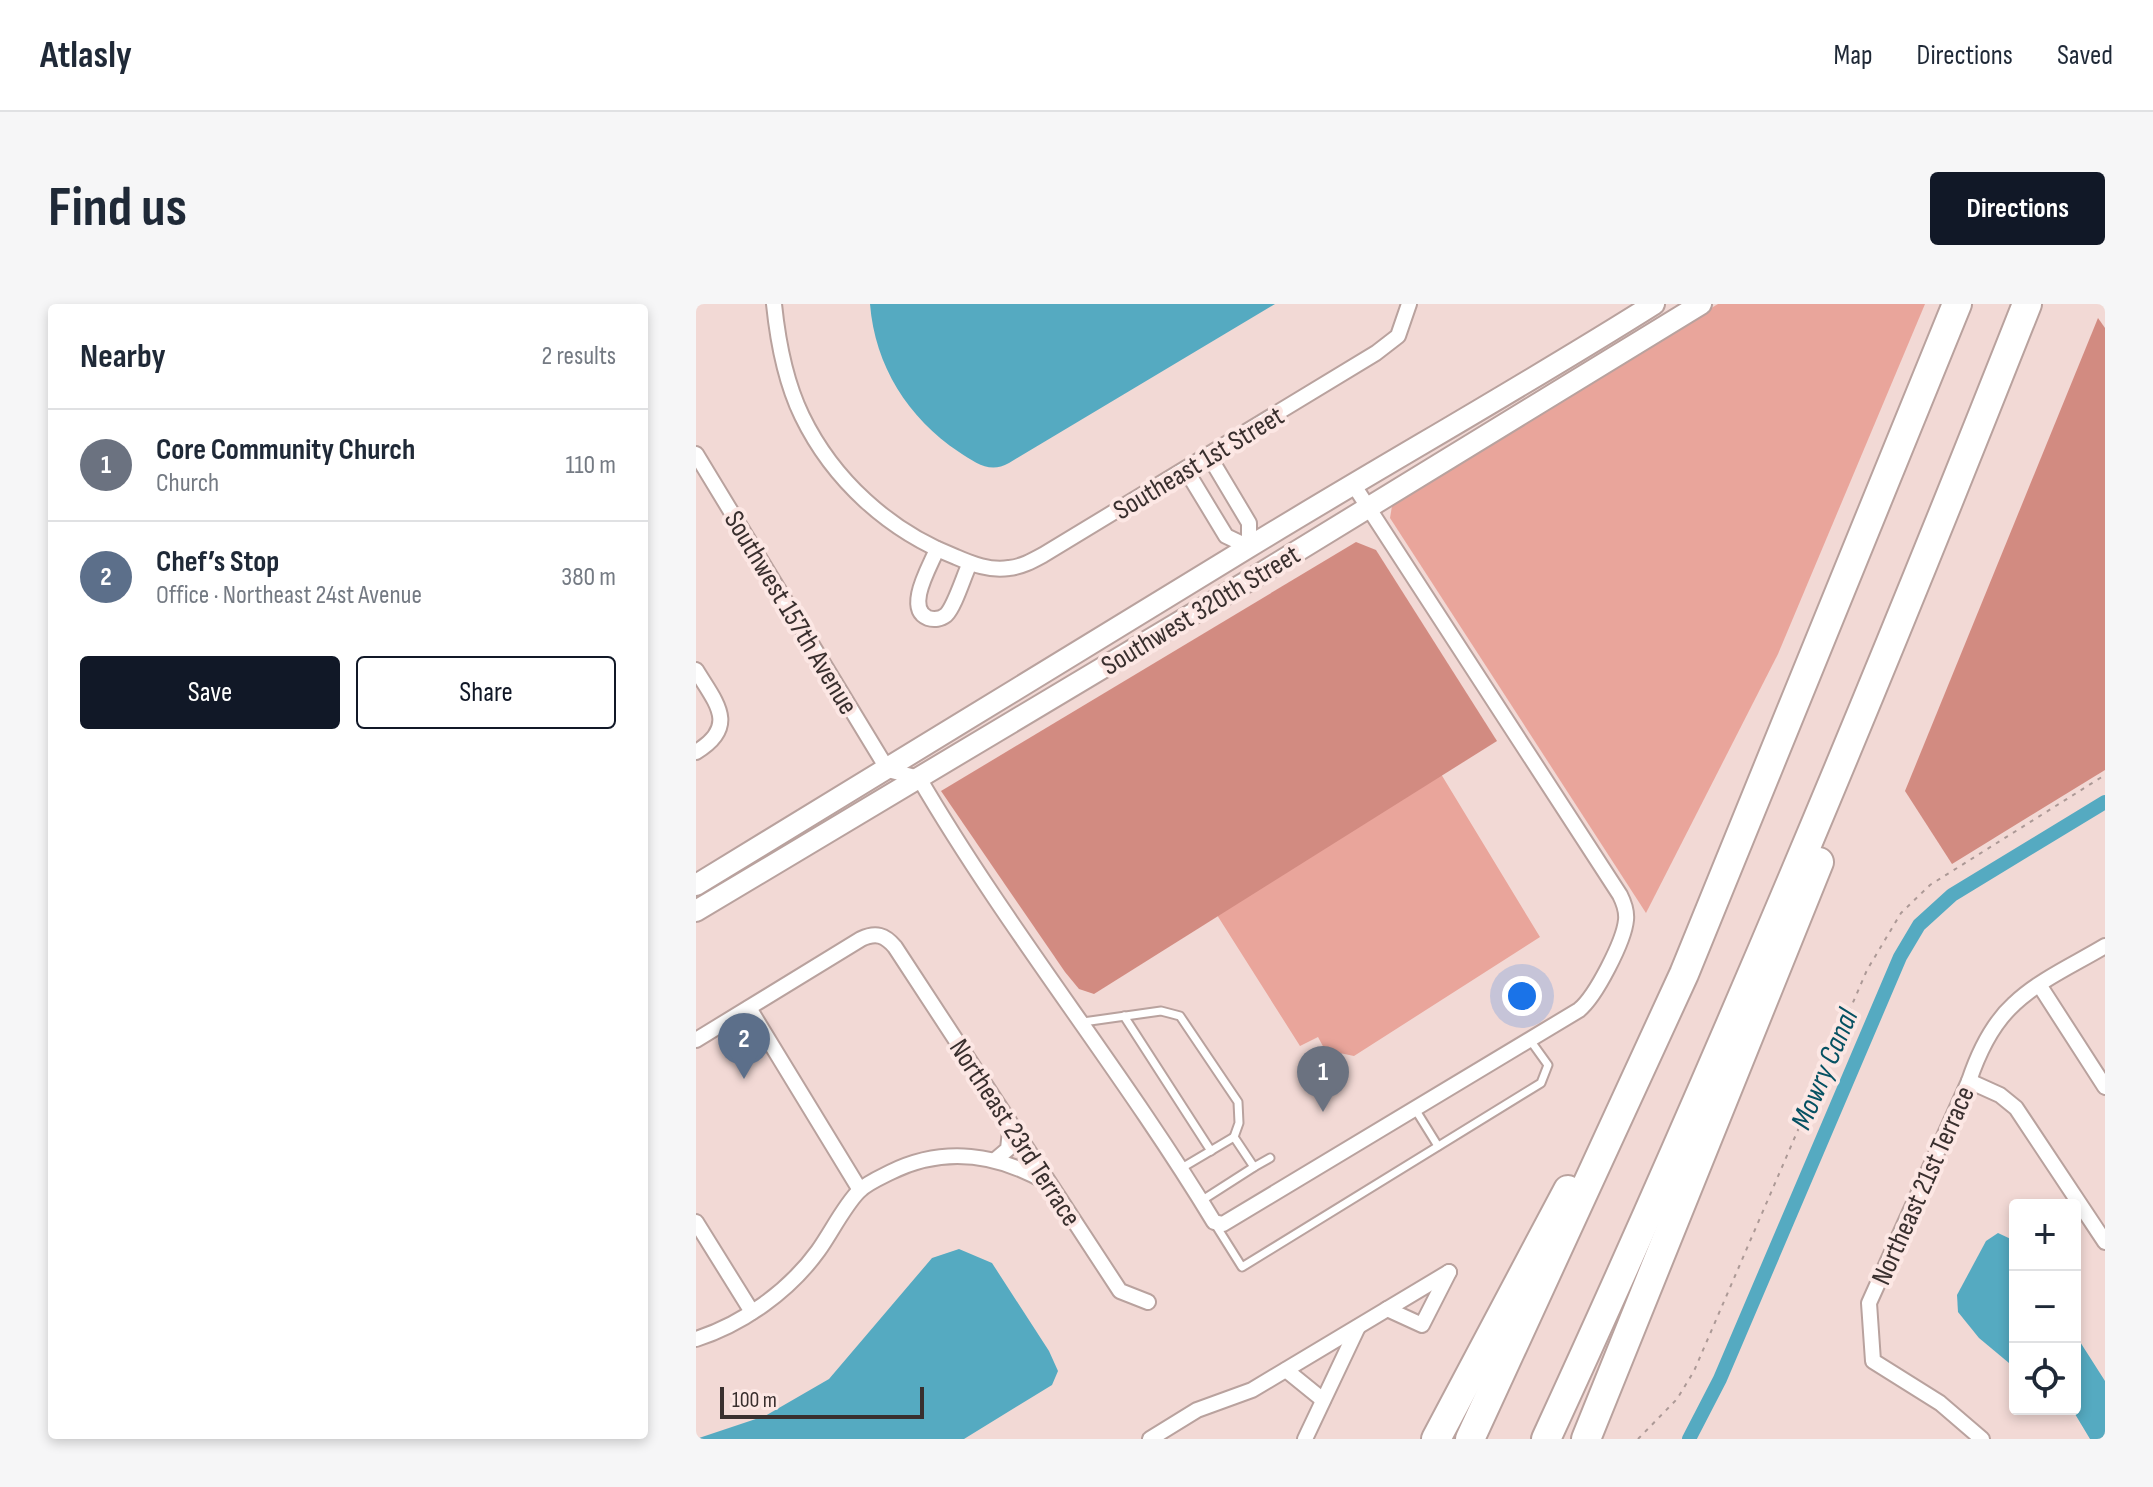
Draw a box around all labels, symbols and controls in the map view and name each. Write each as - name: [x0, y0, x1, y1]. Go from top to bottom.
- text: Atlasly: [40, 33, 132, 78]
- text: Map: [1834, 39, 1873, 72]
- text: Directions: [1917, 39, 2013, 72]
- text: Saved: [2057, 39, 2113, 72]
- button: Directions: [1930, 172, 2105, 245]
- text: Find us: [48, 175, 187, 242]
- text: Nearby: [80, 336, 166, 377]
- text: 2 results: [542, 341, 616, 372]
- street label: Southeast 1st Street: [1108, 399, 1290, 527]
- text: Core Community Church: [156, 432, 415, 468]
- text: 1: [101, 450, 111, 481]
- text: 110 m: [565, 450, 616, 481]
- text: Church: [156, 468, 219, 499]
- street label: Southwest 157th Avenue: [717, 505, 864, 721]
- street label: Southwest 320th Street: [1096, 538, 1306, 683]
- text: Chef’s Stop: [156, 544, 279, 580]
- text: 2: [100, 562, 112, 593]
- text: 380 m: [561, 562, 616, 593]
- text: Office · Northeast 24st Avenue: [156, 580, 422, 611]
- button: Save: [80, 656, 340, 729]
- button: Share: [356, 656, 616, 729]
- your location: [1502, 976, 1542, 1016]
- water label: Mowry Canal: [1783, 1002, 1867, 1135]
- pin: 2: [718, 1013, 770, 1079]
- street label: Northeast 23rd Terrace: [942, 1033, 1088, 1233]
- pin: 1: [1297, 1046, 1349, 1112]
- street label: Northeast 21st Terrace: [1865, 1081, 1982, 1290]
- map controls: [2009, 1199, 2081, 1415]
- button: +: [2009, 1199, 2081, 1271]
- button: −: [2009, 1271, 2081, 1343]
- button: locate: [2009, 1343, 2081, 1415]
- scale bar: [720, 1383, 924, 1419]
- text: 100 m: [732, 1387, 777, 1414]

